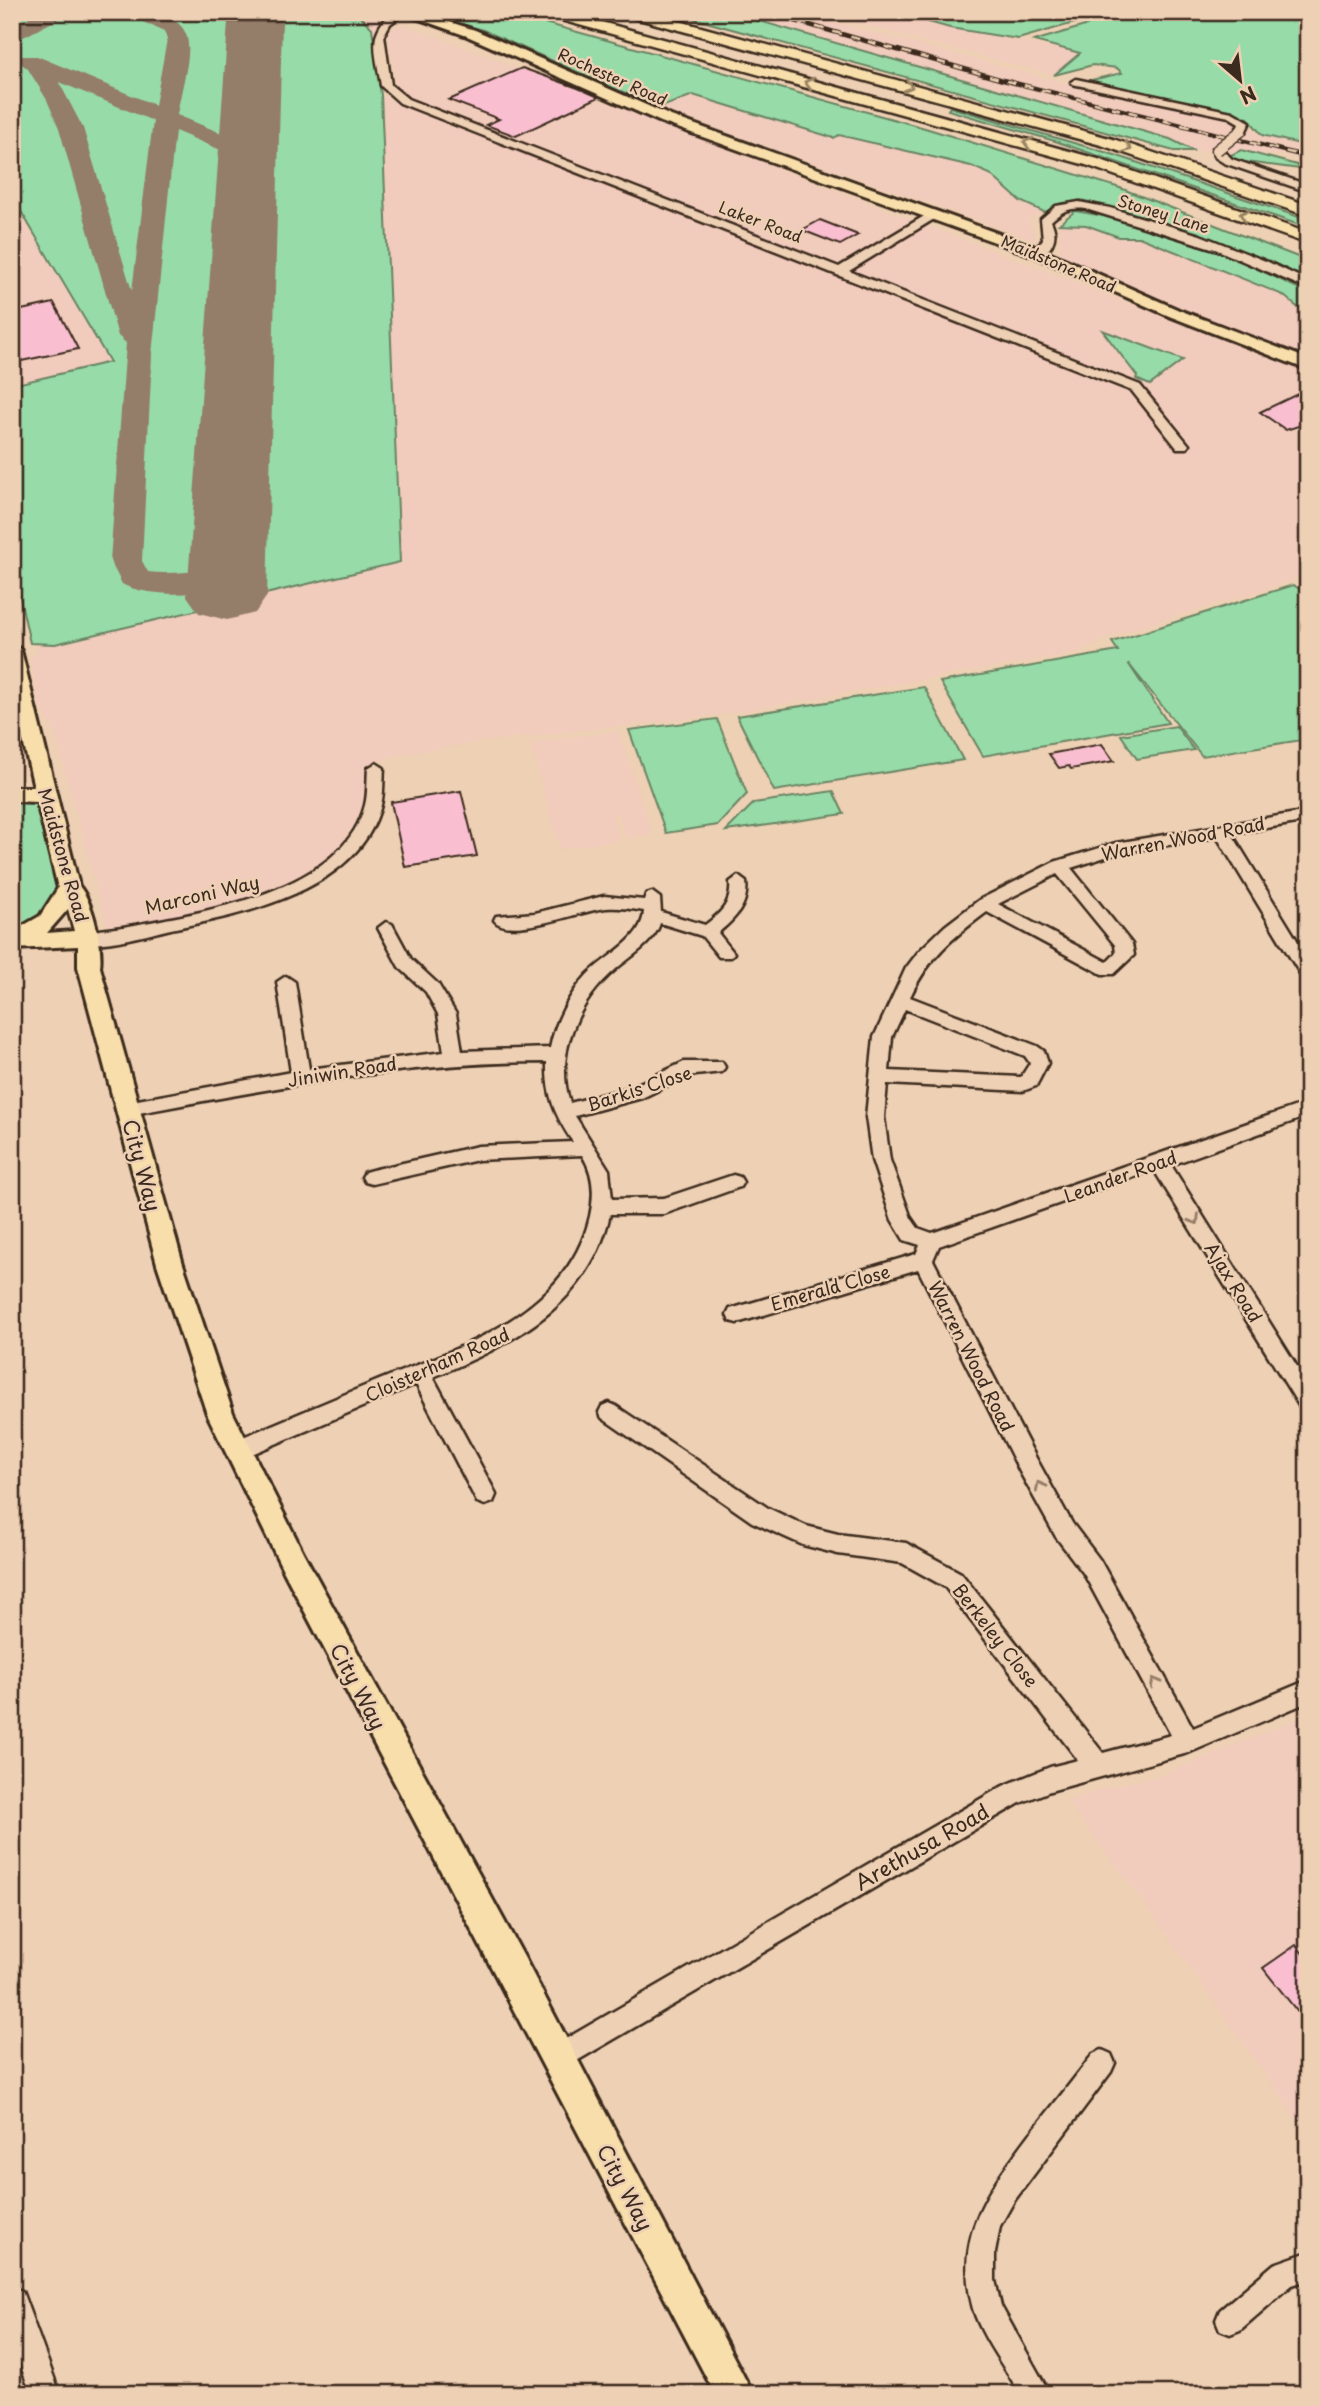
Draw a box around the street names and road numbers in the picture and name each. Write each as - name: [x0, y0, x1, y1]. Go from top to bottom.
- street label: Rochester Road: [555, 41, 671, 111]
- street label: Stoney Lane: [1115, 188, 1213, 238]
- street label: Laker Road: [716, 194, 806, 248]
- street label: Maidstone Road: [998, 228, 1120, 298]
- street label: Maidstone Road: [32, 785, 96, 925]
- street label: Warren Wood Road: [1099, 809, 1267, 867]
- street label: Marconi Way: [142, 868, 262, 920]
- street label: Jiniwin Road: [285, 1049, 399, 1093]
- street label: Barkis Close: [583, 1058, 695, 1118]
- street label: City Way: [115, 1115, 171, 1215]
- street label: Leander Road: [1060, 1143, 1180, 1209]
- street label: Ajax Road: [1199, 1237, 1269, 1327]
- street label: Emerald Close: [767, 1257, 893, 1317]
- street label: Warren Wood Road: [922, 1276, 1022, 1436]
- street label: Cloisterham Road: [361, 1320, 513, 1408]
- street label: Berkeley Close: [947, 1577, 1045, 1693]
- street label: City Way: [323, 1637, 395, 1735]
- street label: Arethusa Road: [848, 1795, 994, 1897]
- street label: City Way: [590, 2138, 662, 2236]

